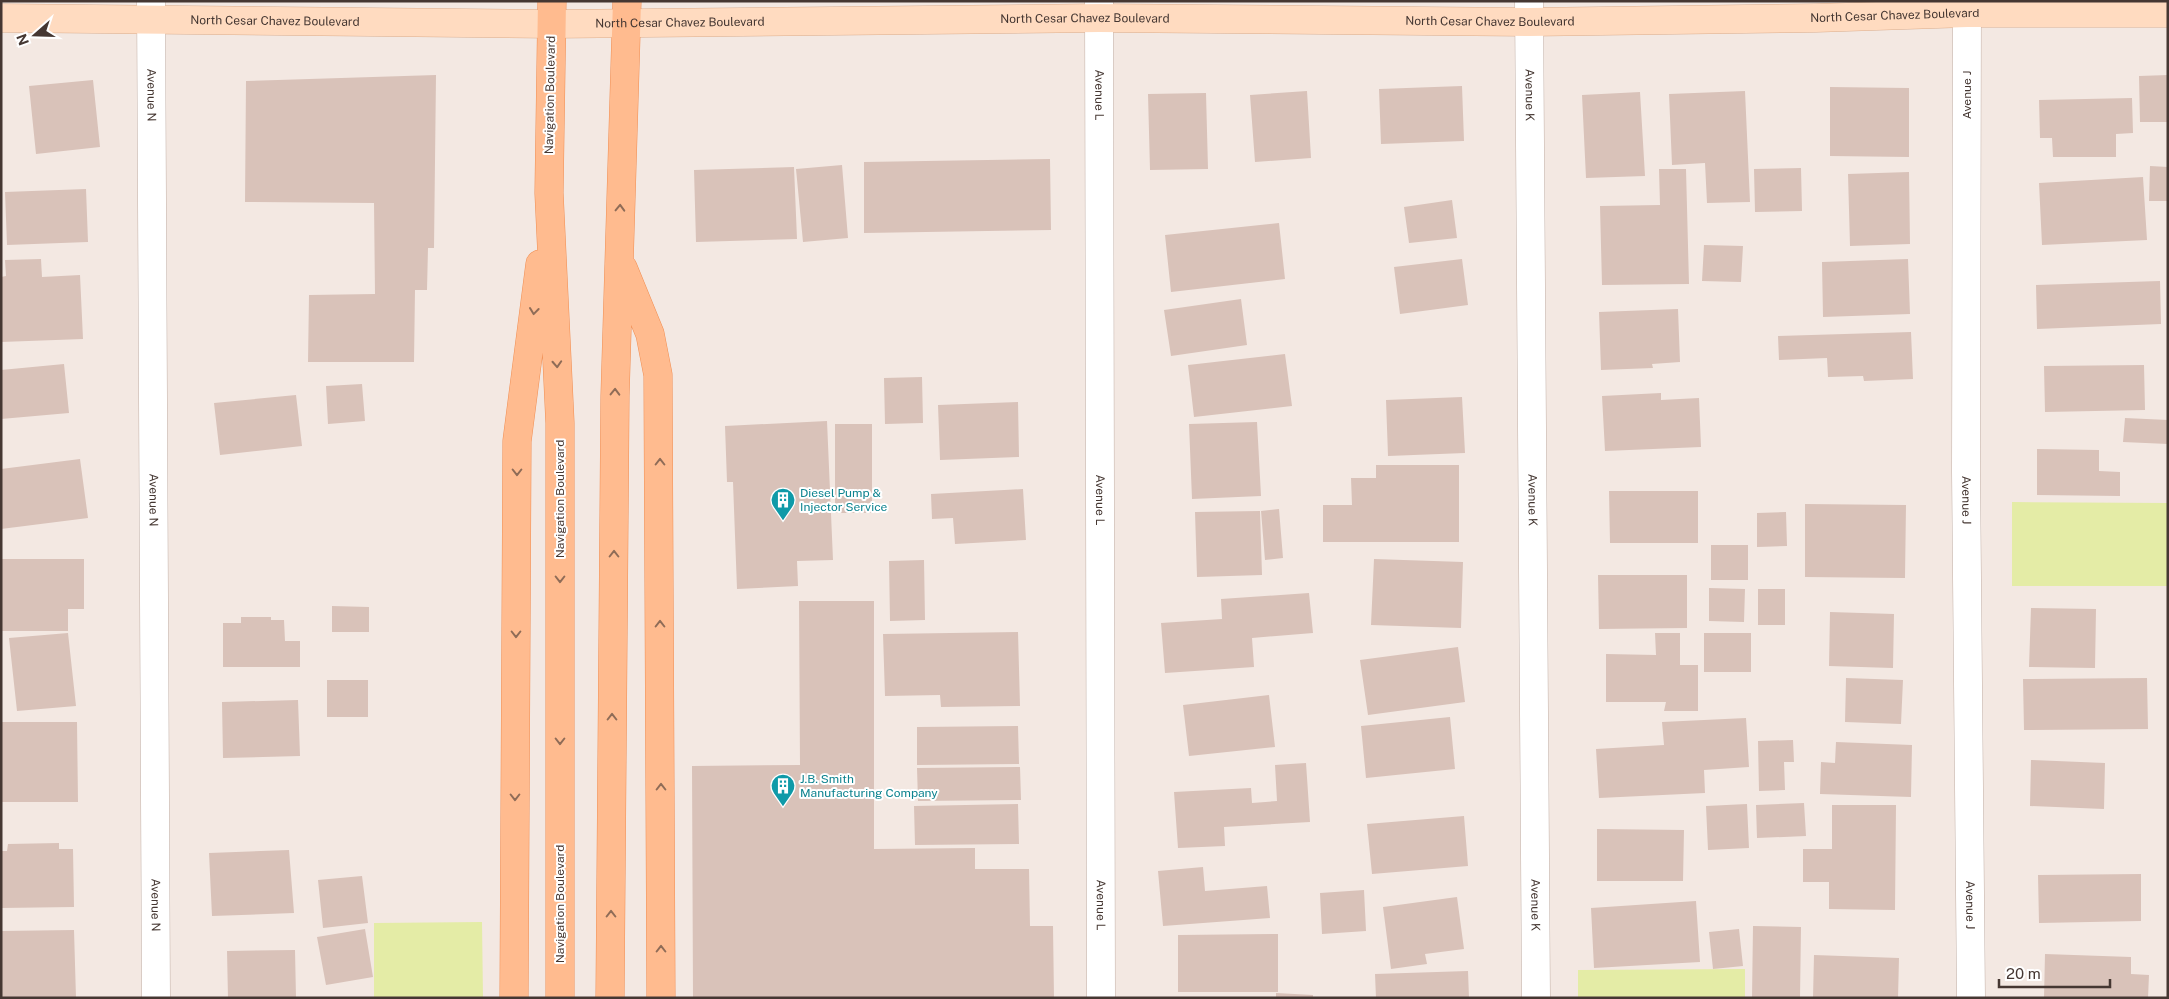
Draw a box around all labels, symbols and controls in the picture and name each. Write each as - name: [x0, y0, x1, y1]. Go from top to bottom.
- street label: North Cesar Chavez Boulevard: [1810, 6, 1980, 25]
- north arrow: [10, 10, 60, 60]
- street label: North Cesar Chavez Boulevard: [1000, 11, 1170, 26]
- street label: North Cesar Chavez Boulevard: [190, 13, 360, 29]
- street label: North Cesar Chavez Boulevard: [1405, 14, 1575, 29]
- street label: North Cesar Chavez Boulevard: [595, 15, 765, 31]
- text: N: [13, 32, 32, 47]
- street label: Navigation Boulevard: [542, 36, 558, 154]
- street label: Avenue N: [144, 68, 159, 122]
- street label: Avenue L: [1092, 69, 1106, 121]
- street label: Avenue K: [1522, 69, 1537, 121]
- street label: Avenue J: [1960, 71, 1974, 119]
- one-way arrow: [615, 204, 625, 212]
- one-way arrow: [529, 306, 539, 315]
- one-way arrow: [552, 360, 563, 368]
- one-way arrow: [610, 387, 620, 395]
- street label: Navigation Boulevard: [553, 440, 567, 558]
- one-way arrow: [655, 457, 665, 465]
- one-way arrow: [512, 468, 522, 476]
- street label: Avenue N: [146, 473, 161, 527]
- street label: Avenue L: [1093, 474, 1107, 526]
- street label: Avenue K: [1525, 474, 1540, 526]
- street label: Avenue J: [1959, 476, 1973, 524]
- place label: Diesel Pump & Injector Service: [800, 486, 888, 514]
- building icon: Diesel Pump & Injector Service: [770, 487, 796, 521]
- one-way arrow: [608, 550, 619, 558]
- one-way arrow: [555, 575, 565, 583]
- one-way arrow: [655, 620, 665, 628]
- one-way arrow: [511, 631, 521, 639]
- one-way arrow: [607, 712, 617, 720]
- one-way arrow: [555, 738, 565, 745]
- place label: J.B. Smith Manufacturing Company: [800, 772, 938, 800]
- building icon: J.B. Smith Manufacturing Company: [770, 773, 796, 807]
- one-way arrow: [656, 782, 666, 790]
- one-way arrow: [510, 794, 520, 801]
- street label: Navigation Boulevard: [553, 845, 567, 963]
- street label: Avenue N: [148, 878, 163, 932]
- street label: Avenue L: [1094, 879, 1108, 931]
- street label: Avenue K: [1528, 879, 1543, 931]
- street label: Avenue J: [1963, 881, 1977, 929]
- one-way arrow: [606, 910, 616, 918]
- one-way arrow: [656, 945, 666, 952]
- scale bar: [1999, 956, 2110, 988]
- text: 20 m: [2006, 965, 2041, 982]

